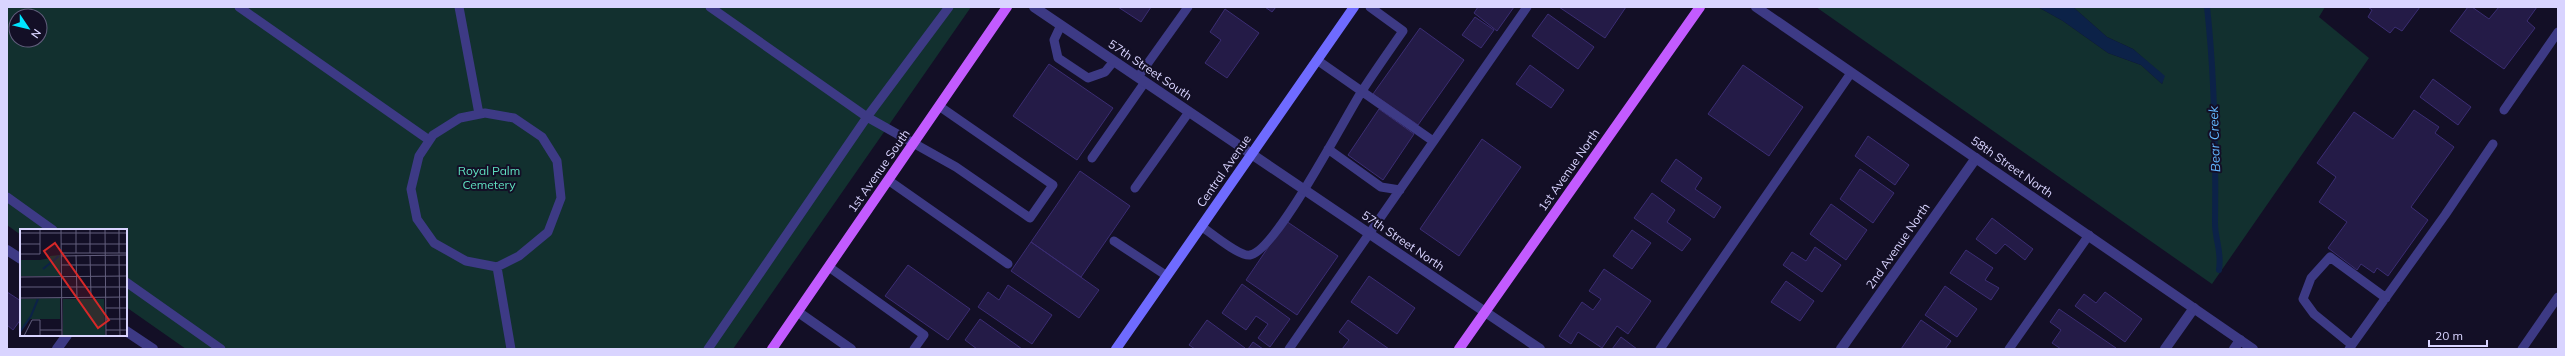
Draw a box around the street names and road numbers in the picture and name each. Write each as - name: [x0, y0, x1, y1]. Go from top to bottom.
- street label: 57th Street South: [1106, 36, 1195, 103]
- street label: 1st Avenue South: [844, 126, 913, 215]
- street label: 1st Avenue North: [1535, 126, 1603, 214]
- street label: Central Avenue: [1193, 132, 1254, 210]
- street label: 58th Street North: [1968, 133, 2056, 200]
- street label: 2nd Avenue North: [1862, 200, 1933, 291]
- street label: 57th Street North: [1359, 207, 1448, 274]

